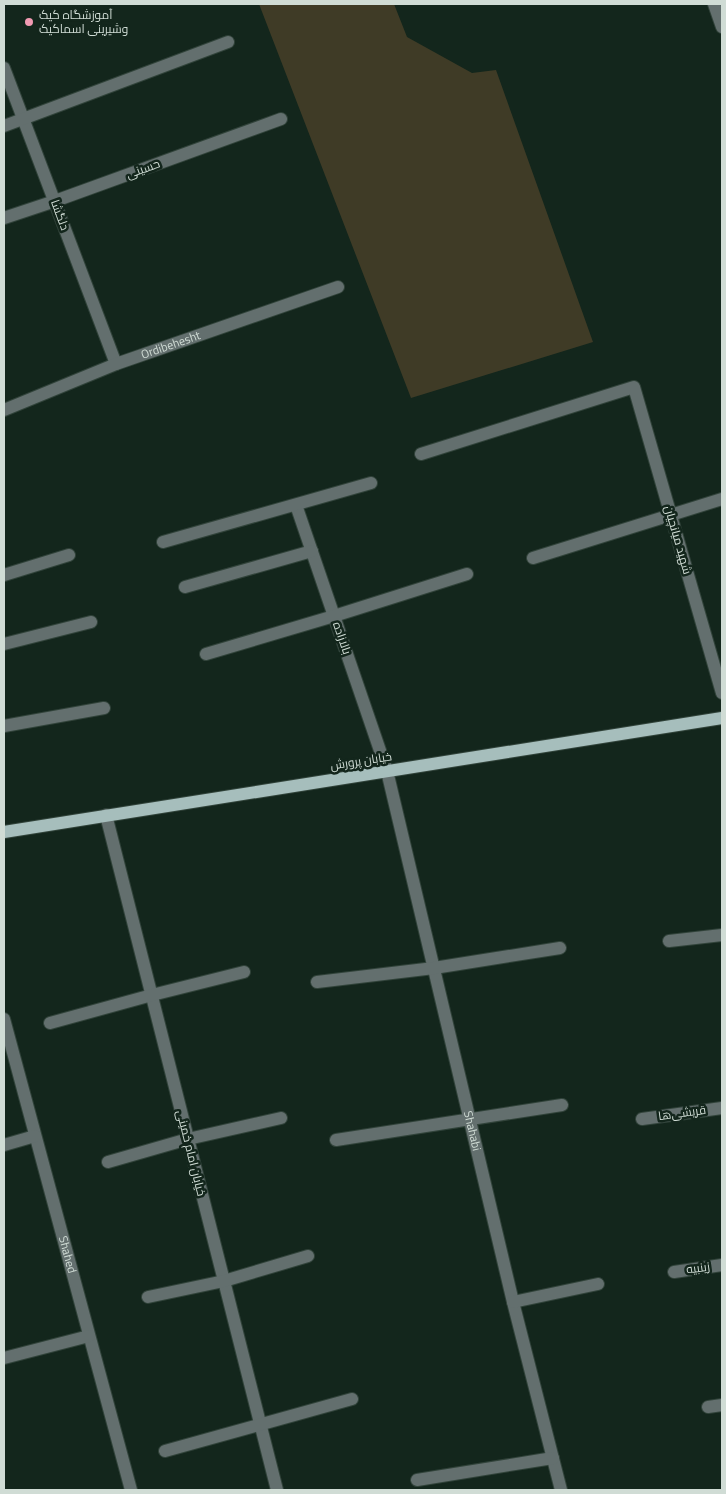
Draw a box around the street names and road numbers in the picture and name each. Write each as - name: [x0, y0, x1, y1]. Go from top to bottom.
- street label: حسینی: [123, 154, 162, 183]
- street label: دلگشا: [46, 197, 75, 233]
- street label: Ordibehesht: [138, 325, 204, 364]
- street label: شهید میانچیان: [660, 503, 697, 577]
- street label: بالازاده: [328, 619, 357, 657]
- street label: خیابان پرورش: [329, 746, 393, 775]
- street label: قریشی‌ها: [657, 1100, 707, 1125]
- street label: خیابان امام خمینی: [172, 1108, 211, 1198]
- street label: Shahabi: [459, 1109, 487, 1153]
- street label: Shahed: [54, 1234, 82, 1275]
- street label: زینبیه: [685, 1256, 711, 1279]

